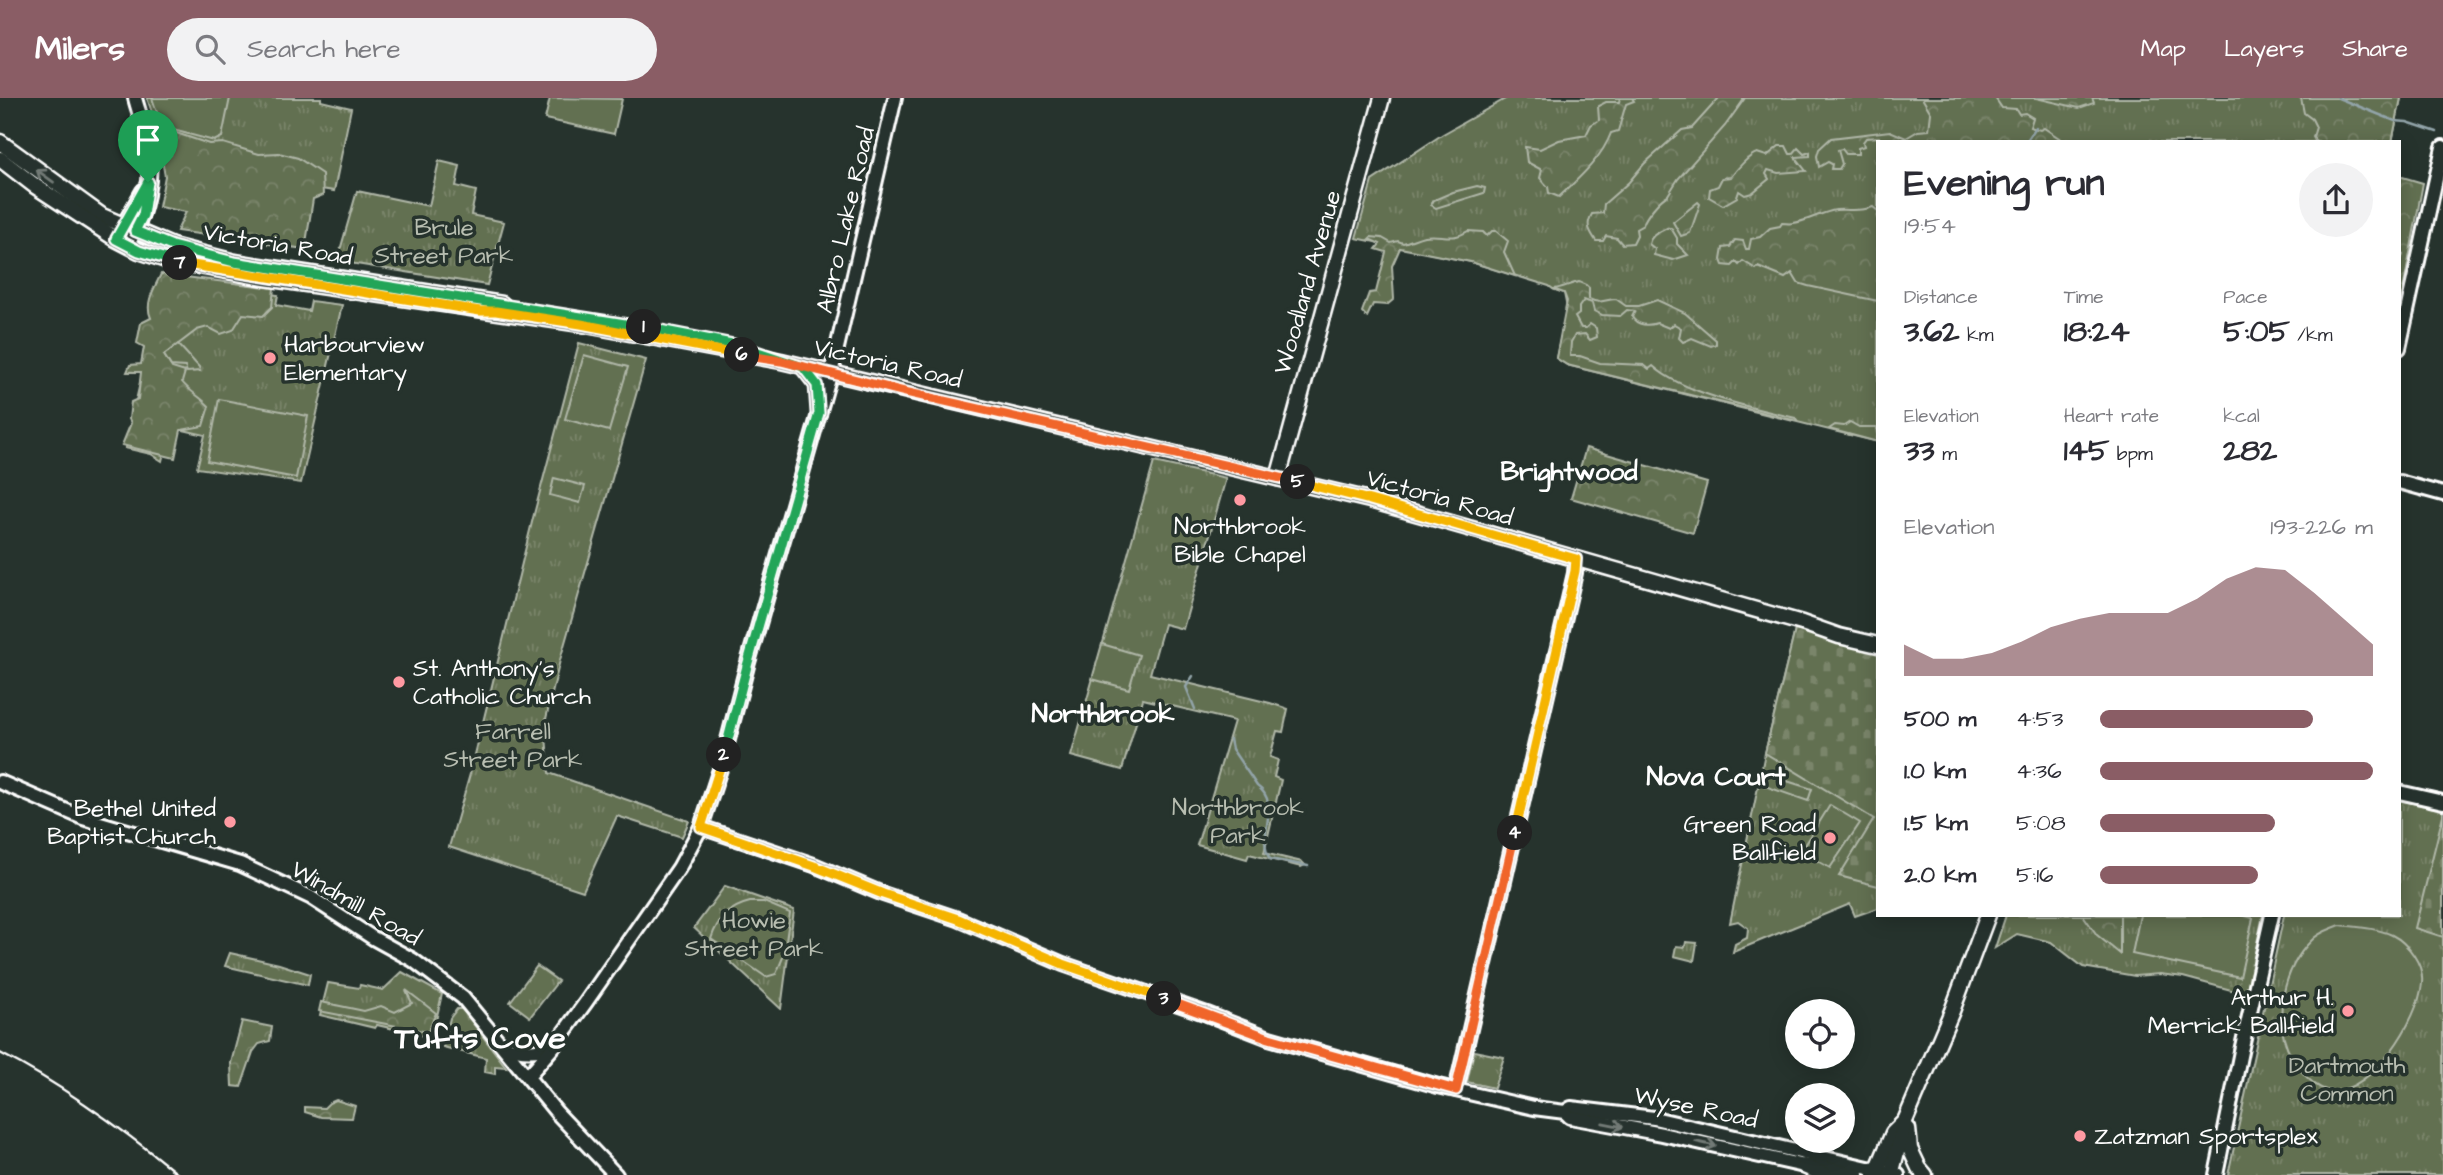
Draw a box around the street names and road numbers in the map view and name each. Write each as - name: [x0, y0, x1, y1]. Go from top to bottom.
- street label: Albro Lake Road: [808, 124, 884, 317]
- street label: Woodland Avenue: [1265, 186, 1350, 378]
- street label: Victoria Road: [201, 215, 355, 275]
- street label: Victoria Road: [810, 330, 965, 398]
- street label: Victoria Road: [1363, 461, 1517, 535]
- street label: Windmill Road: [284, 853, 427, 955]
- street label: Wyse Road: [1631, 1078, 1761, 1139]

